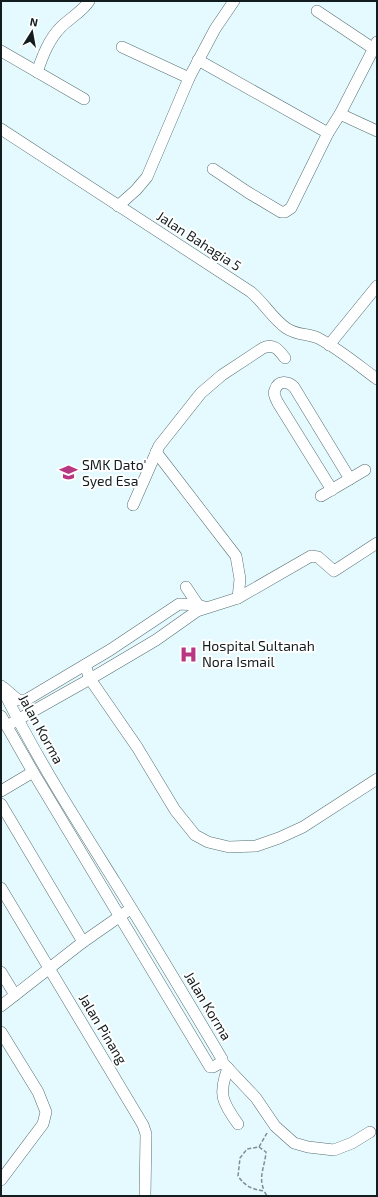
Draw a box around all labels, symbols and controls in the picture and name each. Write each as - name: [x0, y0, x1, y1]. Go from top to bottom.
- north arrow: [12, 12, 52, 52]
- text: N: [29, 15, 39, 29]
- street label: Jalan Bahagia 5: [154, 207, 245, 274]
- place label: SMK Dato' Syed Esa: [82, 456, 146, 489]
- school or university icon: SMK Dato' Syed Esa: [59, 463, 79, 483]
- place label: Hospital Sultanah Nora Ismail: [202, 637, 315, 670]
- hospital icon: Hospital Sultanah Nora Ismail: [179, 644, 199, 664]
- street label: Jalan Korma: [15, 691, 68, 767]
- street label: Jalan Korma: [181, 968, 236, 1043]
- street label: Jalan Pinang: [76, 990, 131, 1067]

